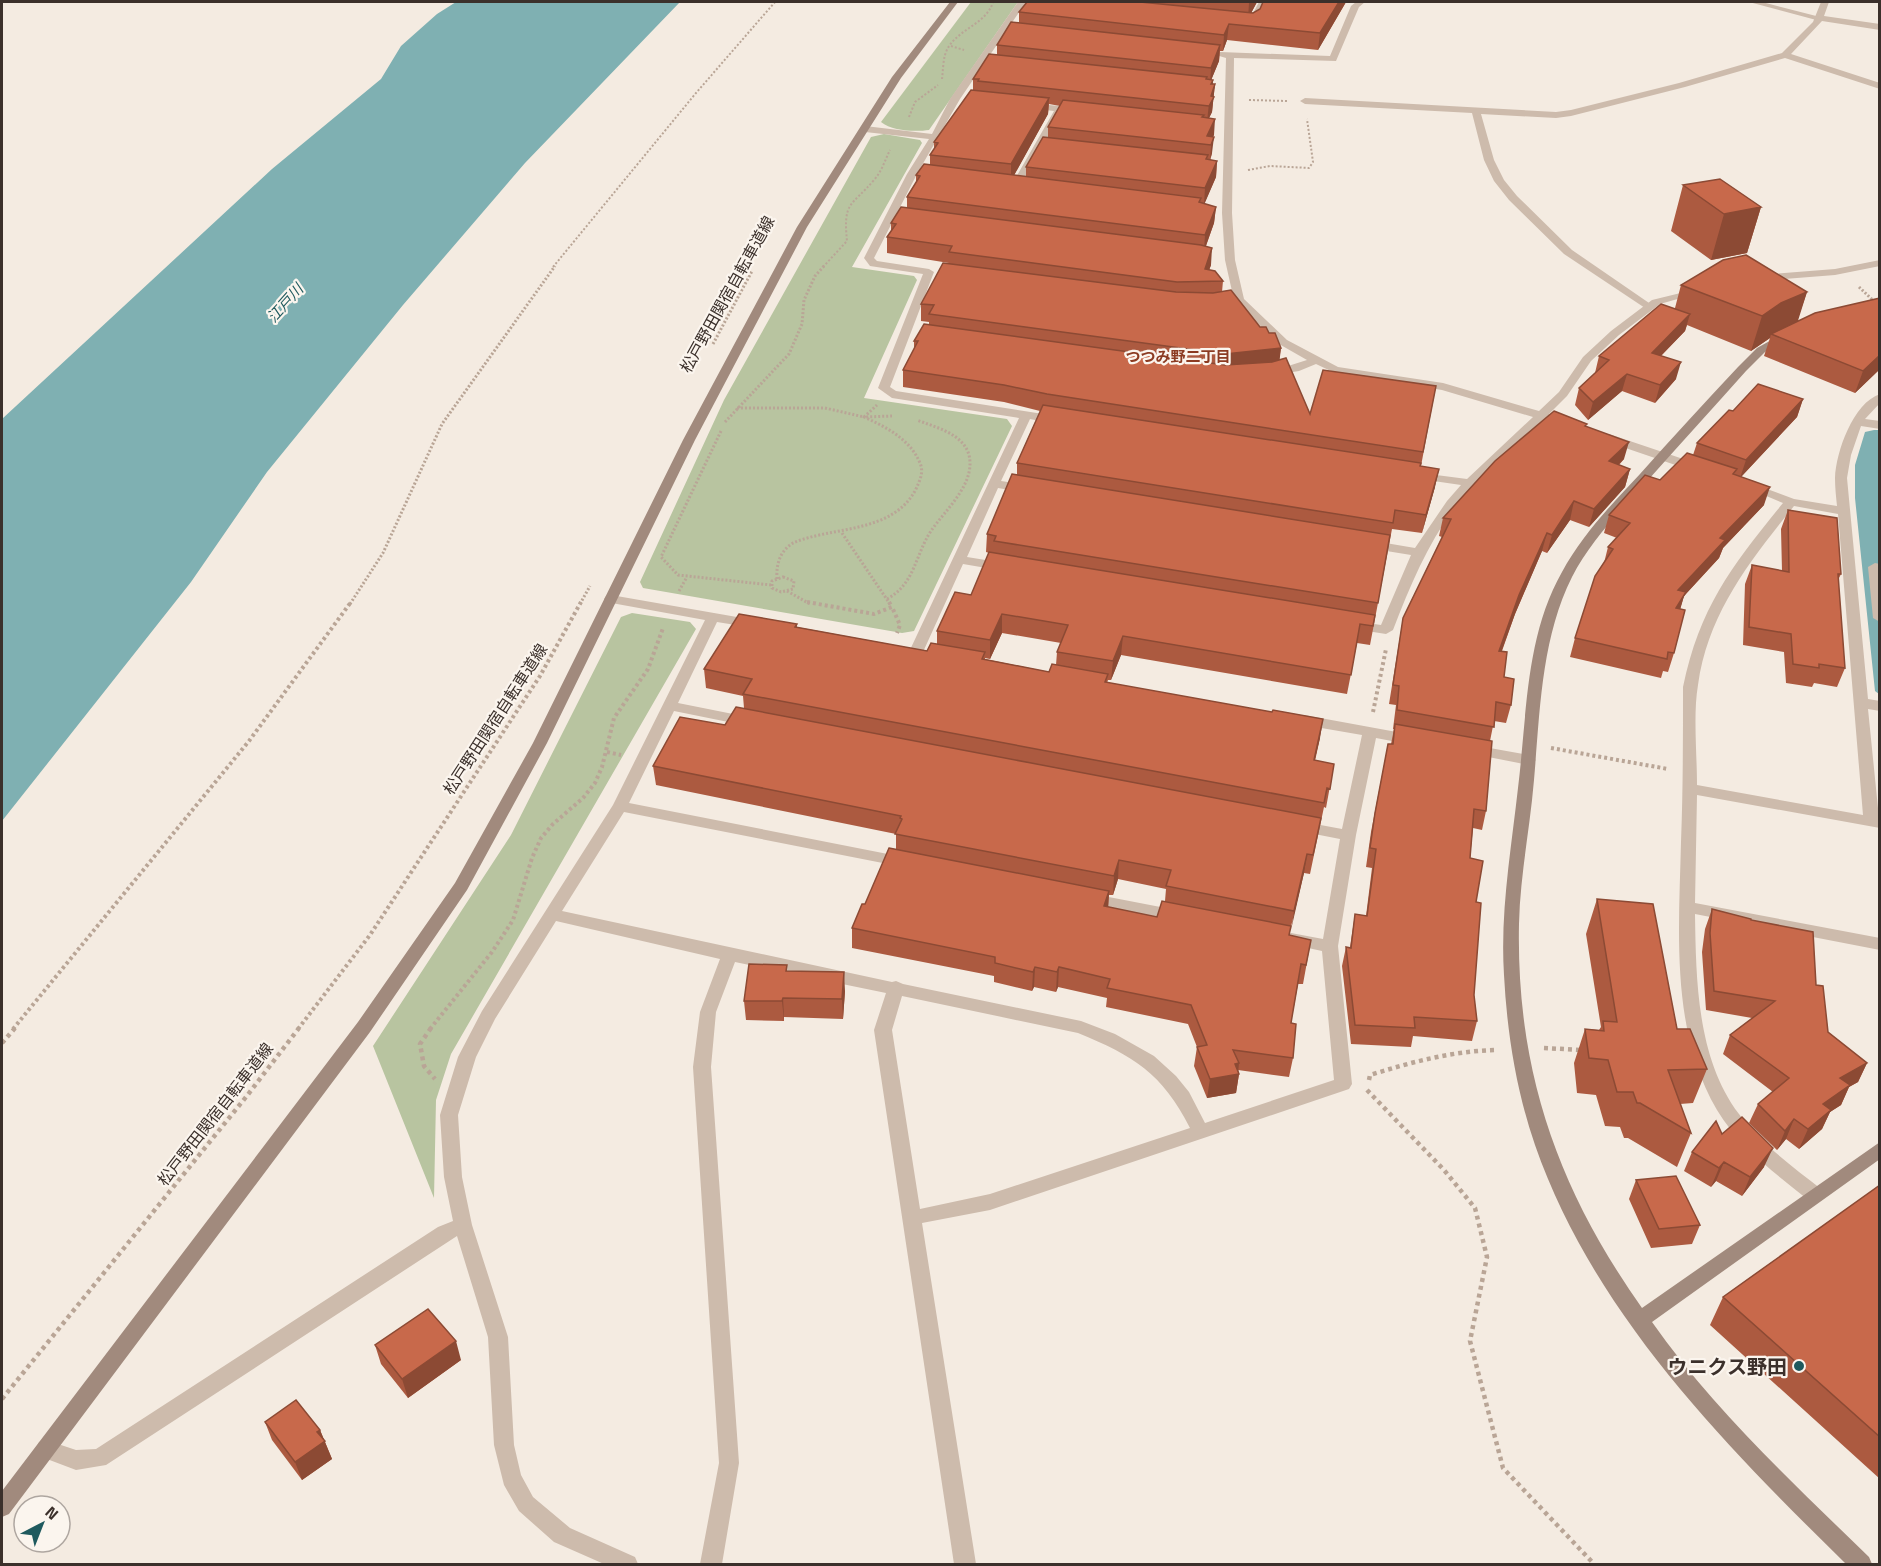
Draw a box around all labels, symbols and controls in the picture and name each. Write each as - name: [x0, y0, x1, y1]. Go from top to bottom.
- street label: 松戸野田関宿自転車道線: [674, 211, 780, 377]
- water label: 江戸川: [261, 277, 310, 327]
- district label: つつみ野二丁目: [1125, 345, 1231, 368]
- street label: 松戸野田関宿自転車道線: [437, 639, 553, 799]
- street label: 松戸野田関宿自転車道線: [151, 1037, 279, 1191]
- place label: ウニクス野田: [1668, 1351, 1787, 1382]
- marker: ウニクス野田: [1792, 1359, 1806, 1373]
- north arrow: [12, 1494, 72, 1554]
- text: N: [40, 1500, 64, 1525]

